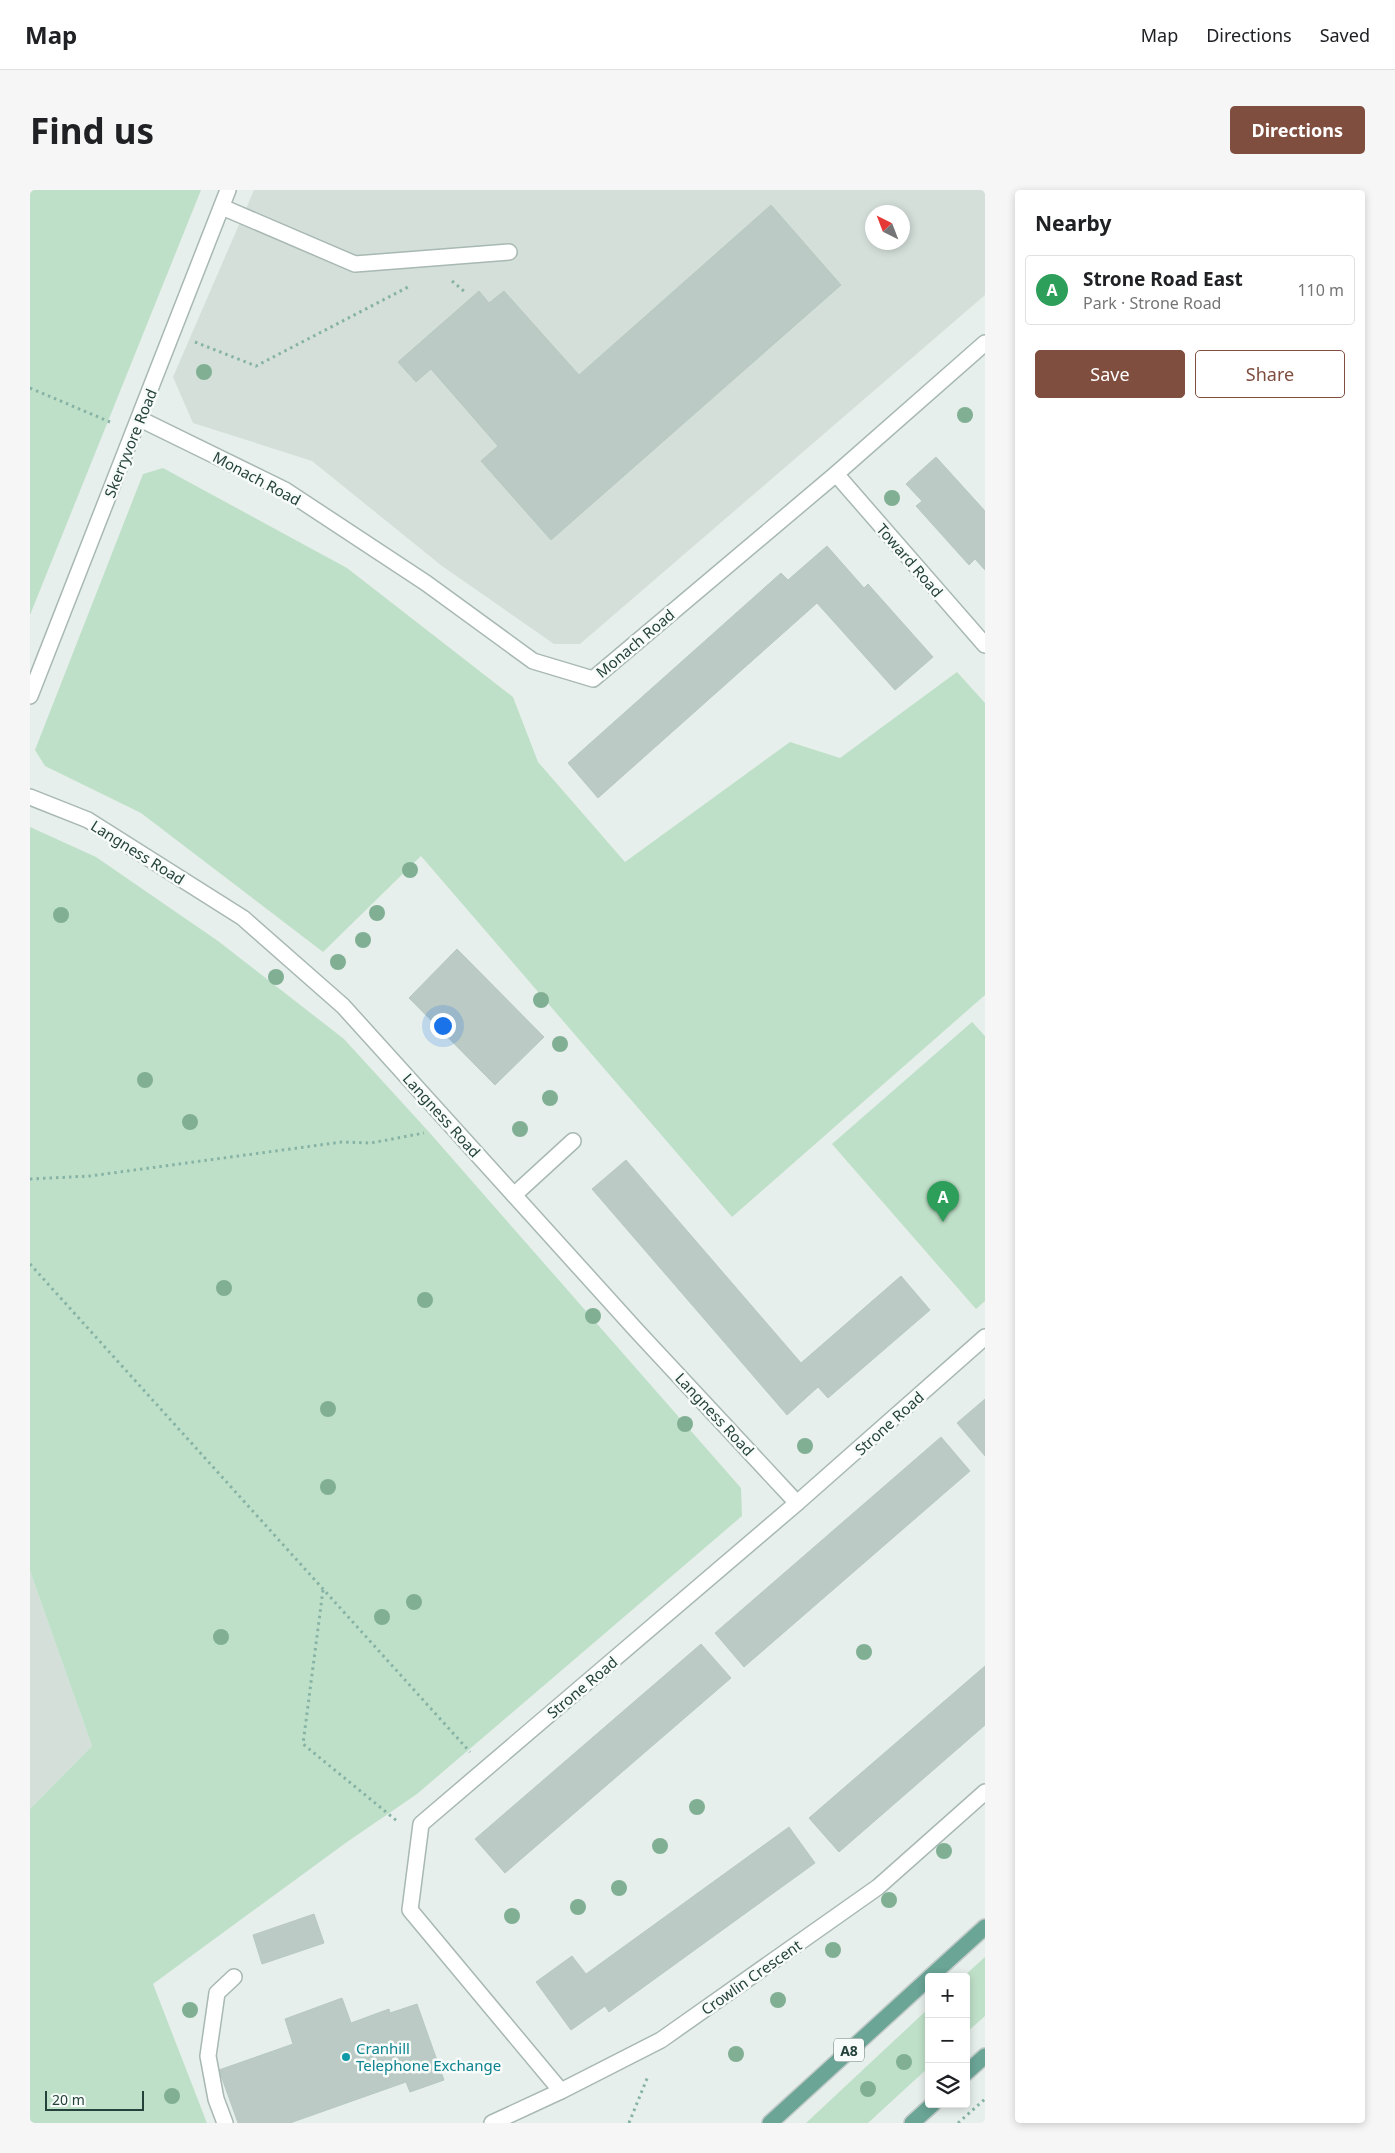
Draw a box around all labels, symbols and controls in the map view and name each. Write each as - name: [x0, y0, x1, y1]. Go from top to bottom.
- text: Map: [25, 18, 77, 51]
- text: Map: [1141, 23, 1178, 47]
- text: Directions: [1206, 23, 1292, 47]
- text: Saved: [1320, 23, 1370, 47]
- button: Directions: [1230, 106, 1365, 154]
- text: Find us: [30, 107, 154, 154]
- north arrow: [865, 205, 910, 250]
- text: Nearby: [1035, 209, 1111, 237]
- text: Strone Road East: [1083, 266, 1243, 292]
- text: A: [1046, 279, 1058, 301]
- text: 110 m: [1297, 279, 1344, 301]
- text: Park · Strone Road: [1083, 292, 1221, 314]
- button: Save: [1035, 350, 1185, 398]
- button: Share: [1195, 350, 1345, 398]
- street label: Skerryvore Road: [99, 386, 161, 500]
- street label: Monach Road: [210, 446, 304, 510]
- street label: Toward Road: [872, 519, 948, 601]
- street label: Monach Road: [592, 604, 678, 682]
- street label: Langness Road: [87, 815, 189, 889]
- your location: [430, 1013, 456, 1039]
- street label: Langness Road: [399, 1069, 485, 1161]
- pin: A: [927, 1181, 959, 1222]
- street label: Langness Road: [671, 1368, 759, 1460]
- street label: Strone Road: [850, 1387, 928, 1459]
- street label: Strone Road: [543, 1652, 621, 1722]
- street label: Crowlin Crescent: [697, 1935, 806, 2019]
- map controls: [925, 1973, 970, 2108]
- button: +: [925, 1973, 970, 2018]
- button: −: [925, 2018, 970, 2063]
- place label: Cranhill Telephone Exchange: [356, 2038, 501, 2075]
- road number: A8: [834, 2038, 864, 2062]
- marker: Cranhill Telephone Exchange: [340, 2051, 352, 2063]
- button: layers: [925, 2063, 970, 2108]
- scale bar: [45, 2088, 144, 2111]
- text: 20 m: [52, 2090, 85, 2109]

